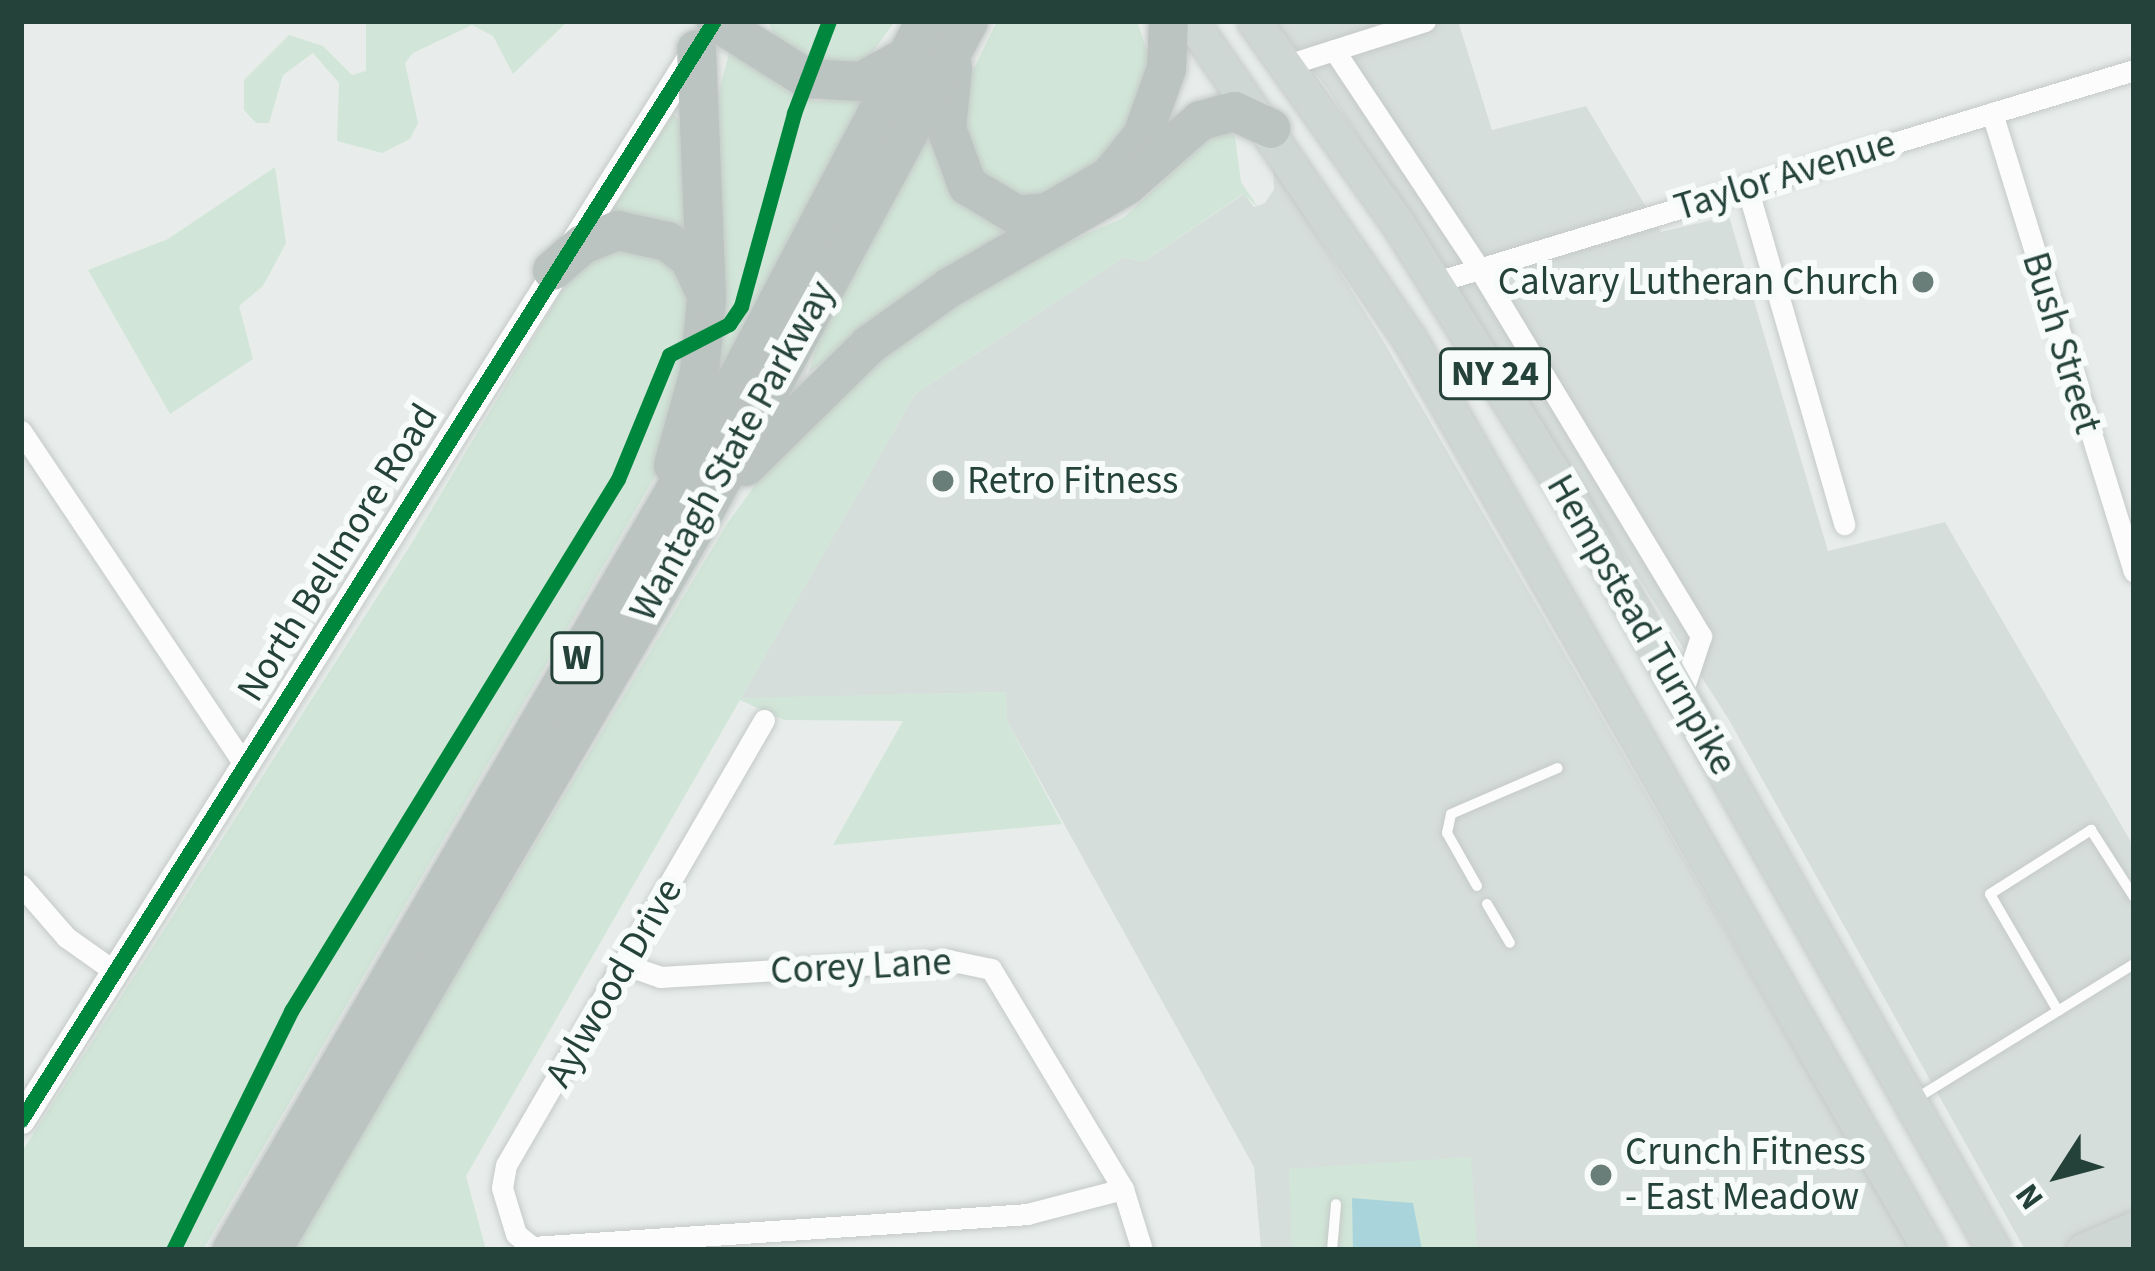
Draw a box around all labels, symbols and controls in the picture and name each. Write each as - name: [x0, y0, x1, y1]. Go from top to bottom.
- street label: Taylor Avenue: [1669, 120, 1901, 232]
- street label: Bush Street: [2011, 247, 2111, 439]
- place label: Calvary Lutheran Church: [1498, 259, 1899, 305]
- marker: Calvary Lutheran Church: [1910, 269, 1936, 295]
- street label: Wantagh State Parkway: [620, 273, 846, 629]
- road number: NY 24: [1438, 344, 1552, 404]
- street label: North Bellmore Road: [228, 396, 448, 710]
- place label: Retro Fitness: [967, 458, 1178, 504]
- street label: Hempstead Turnpike: [1536, 466, 1746, 784]
- marker: Retro Fitness: [930, 468, 956, 494]
- road number: W: [550, 628, 604, 688]
- street label: Aylwood Drive: [535, 870, 693, 1096]
- street label: Corey Lane: [769, 939, 953, 995]
- north arrow: [1999, 1115, 2119, 1235]
- place label: Crunch Fitness - East Meadow: [1625, 1130, 1866, 1221]
- marker: Crunch Fitness - East Meadow: [1588, 1162, 1614, 1188]
- text: N: [2004, 1174, 2055, 1219]

